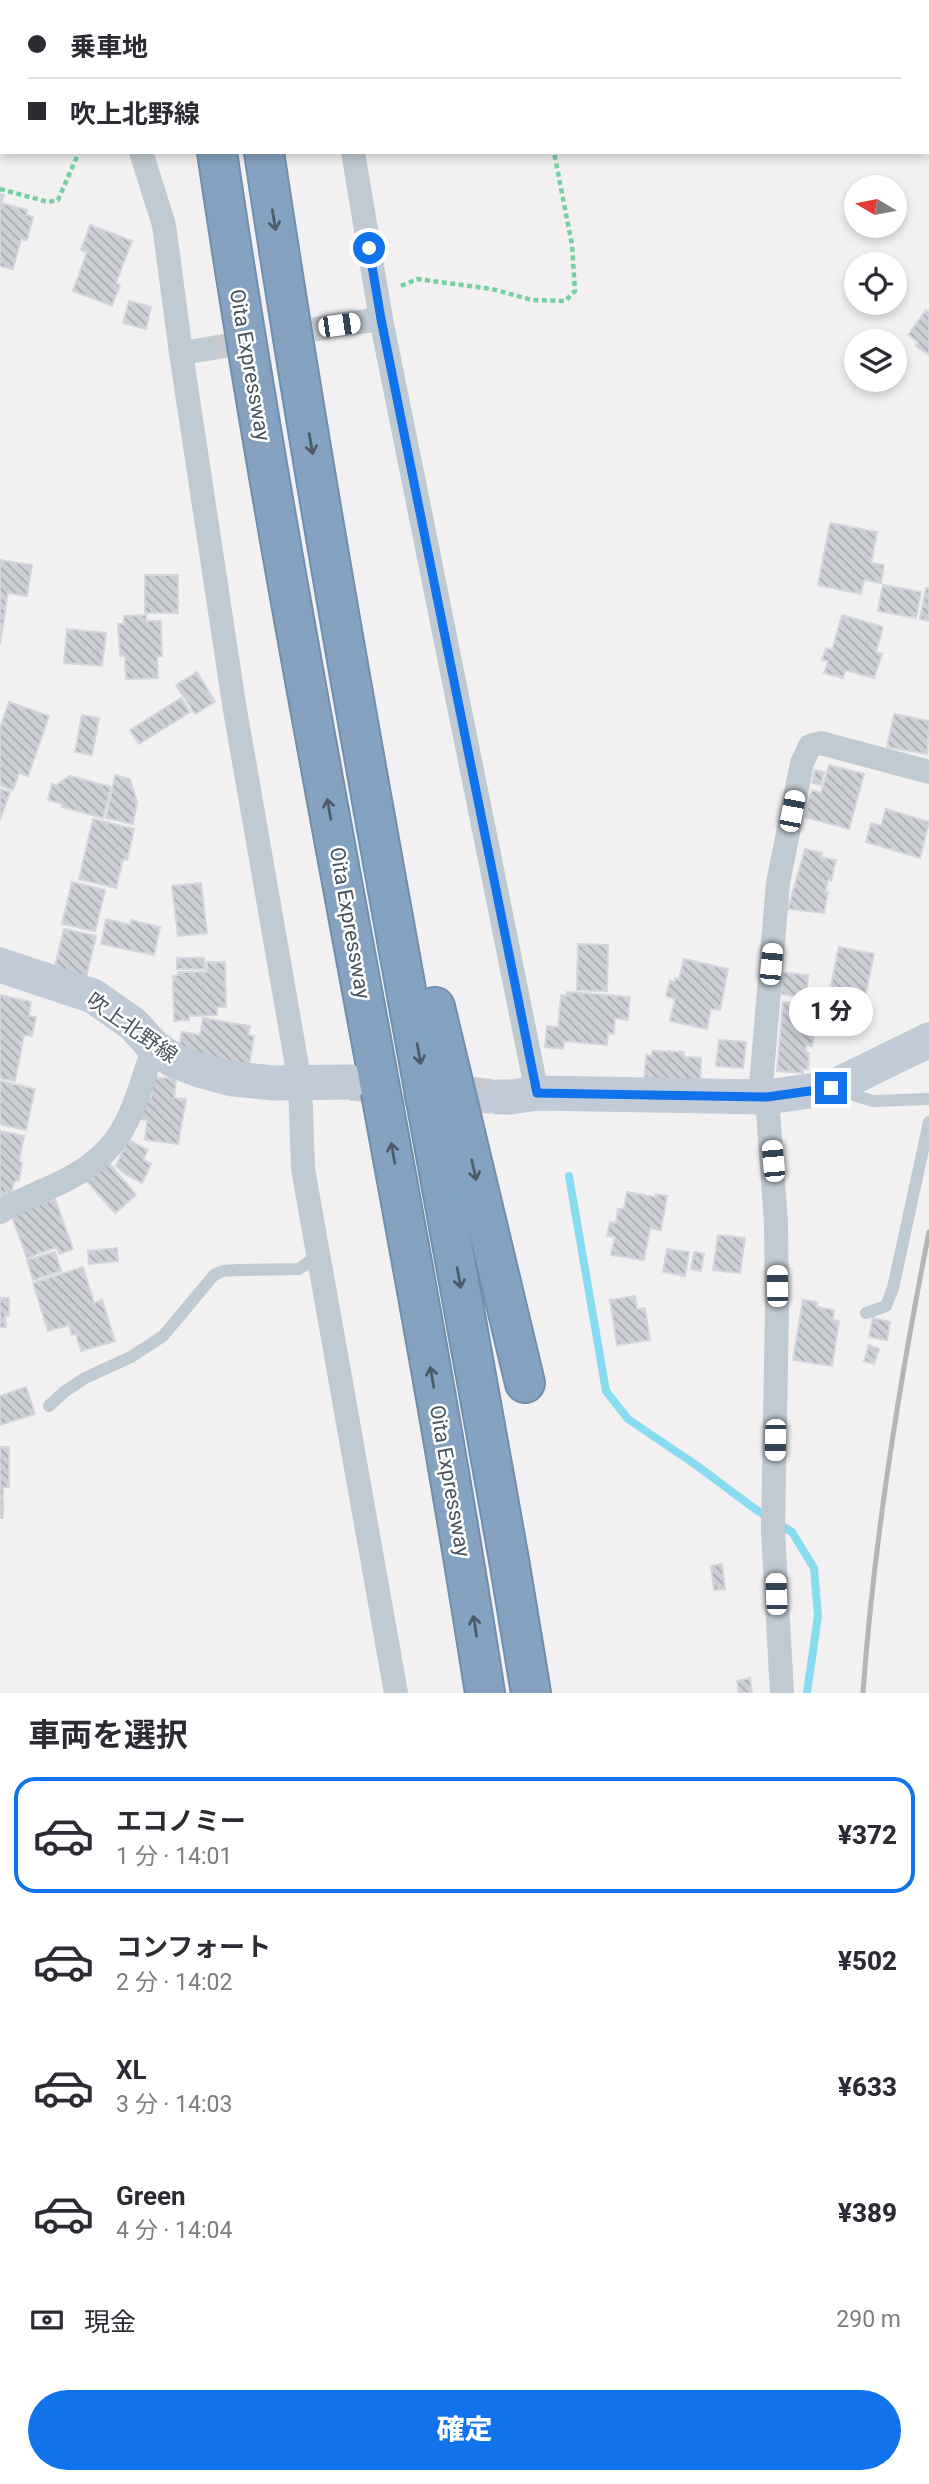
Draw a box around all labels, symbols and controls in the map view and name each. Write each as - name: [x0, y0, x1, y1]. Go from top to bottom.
- text: 乗車地: [70, 32, 148, 62]
- text: 吹上北野線: [70, 99, 200, 129]
- north arrow: [844, 175, 906, 238]
- map controls: [844, 175, 907, 392]
- one-way arrow: [268, 208, 281, 231]
- route start: [353, 232, 385, 264]
- button: locate: [844, 252, 907, 315]
- street label: Oita Expressway: [225, 287, 275, 443]
- car: [317, 312, 362, 338]
- button: layers: [844, 329, 907, 392]
- one-way arrow: [305, 432, 318, 455]
- car: [778, 788, 807, 834]
- one-way arrow: [322, 798, 336, 821]
- street label: Oita Expressway: [325, 845, 375, 1001]
- car: [759, 942, 784, 986]
- callout: 1 分: [789, 986, 873, 1036]
- street label: 吹上北野線: [82, 988, 182, 1068]
- text: 1 分: [810, 998, 852, 1025]
- one-way arrow: [413, 1042, 426, 1065]
- route end: [815, 1072, 847, 1104]
- car: [761, 1139, 786, 1183]
- one-way arrow: [385, 1142, 399, 1165]
- one-way arrow: [467, 1158, 481, 1181]
- car: [767, 1265, 788, 1307]
- one-way arrow: [453, 1266, 467, 1289]
- one-way arrow: [425, 1366, 438, 1389]
- street label: Oita Expressway: [425, 1403, 475, 1559]
- car: [765, 1419, 786, 1461]
- car: [765, 1573, 788, 1615]
- one-way arrow: [468, 1615, 481, 1637]
- text: 車両を選択: [28, 1716, 188, 1754]
- icon: car: [32, 1804, 95, 1867]
- text: エコノミー: [116, 1806, 246, 1836]
- text: ¥372: [838, 1820, 897, 1850]
- text: 1 分 · 14:01: [116, 1843, 232, 1870]
- icon: car: [32, 1930, 95, 1993]
- text: コンフォート: [116, 1932, 271, 1962]
- text: ¥502: [838, 1946, 897, 1976]
- text: 2 分 · 14:02: [116, 1969, 232, 1996]
- text: XL: [116, 2055, 147, 2085]
- icon: car: [32, 2056, 95, 2119]
- text: ¥633: [838, 2072, 897, 2102]
- text: 3 分 · 14:03: [116, 2091, 232, 2118]
- text: Green: [116, 2181, 186, 2211]
- icon: car: [32, 2182, 95, 2245]
- text: ¥389: [838, 2198, 897, 2228]
- text: 4 分 · 14:04: [116, 2217, 232, 2244]
- icon: cash: [28, 2301, 66, 2339]
- text: 290 m: [836, 2306, 901, 2333]
- text: 現金: [84, 2307, 136, 2337]
- button: 確定: [28, 2390, 901, 2470]

